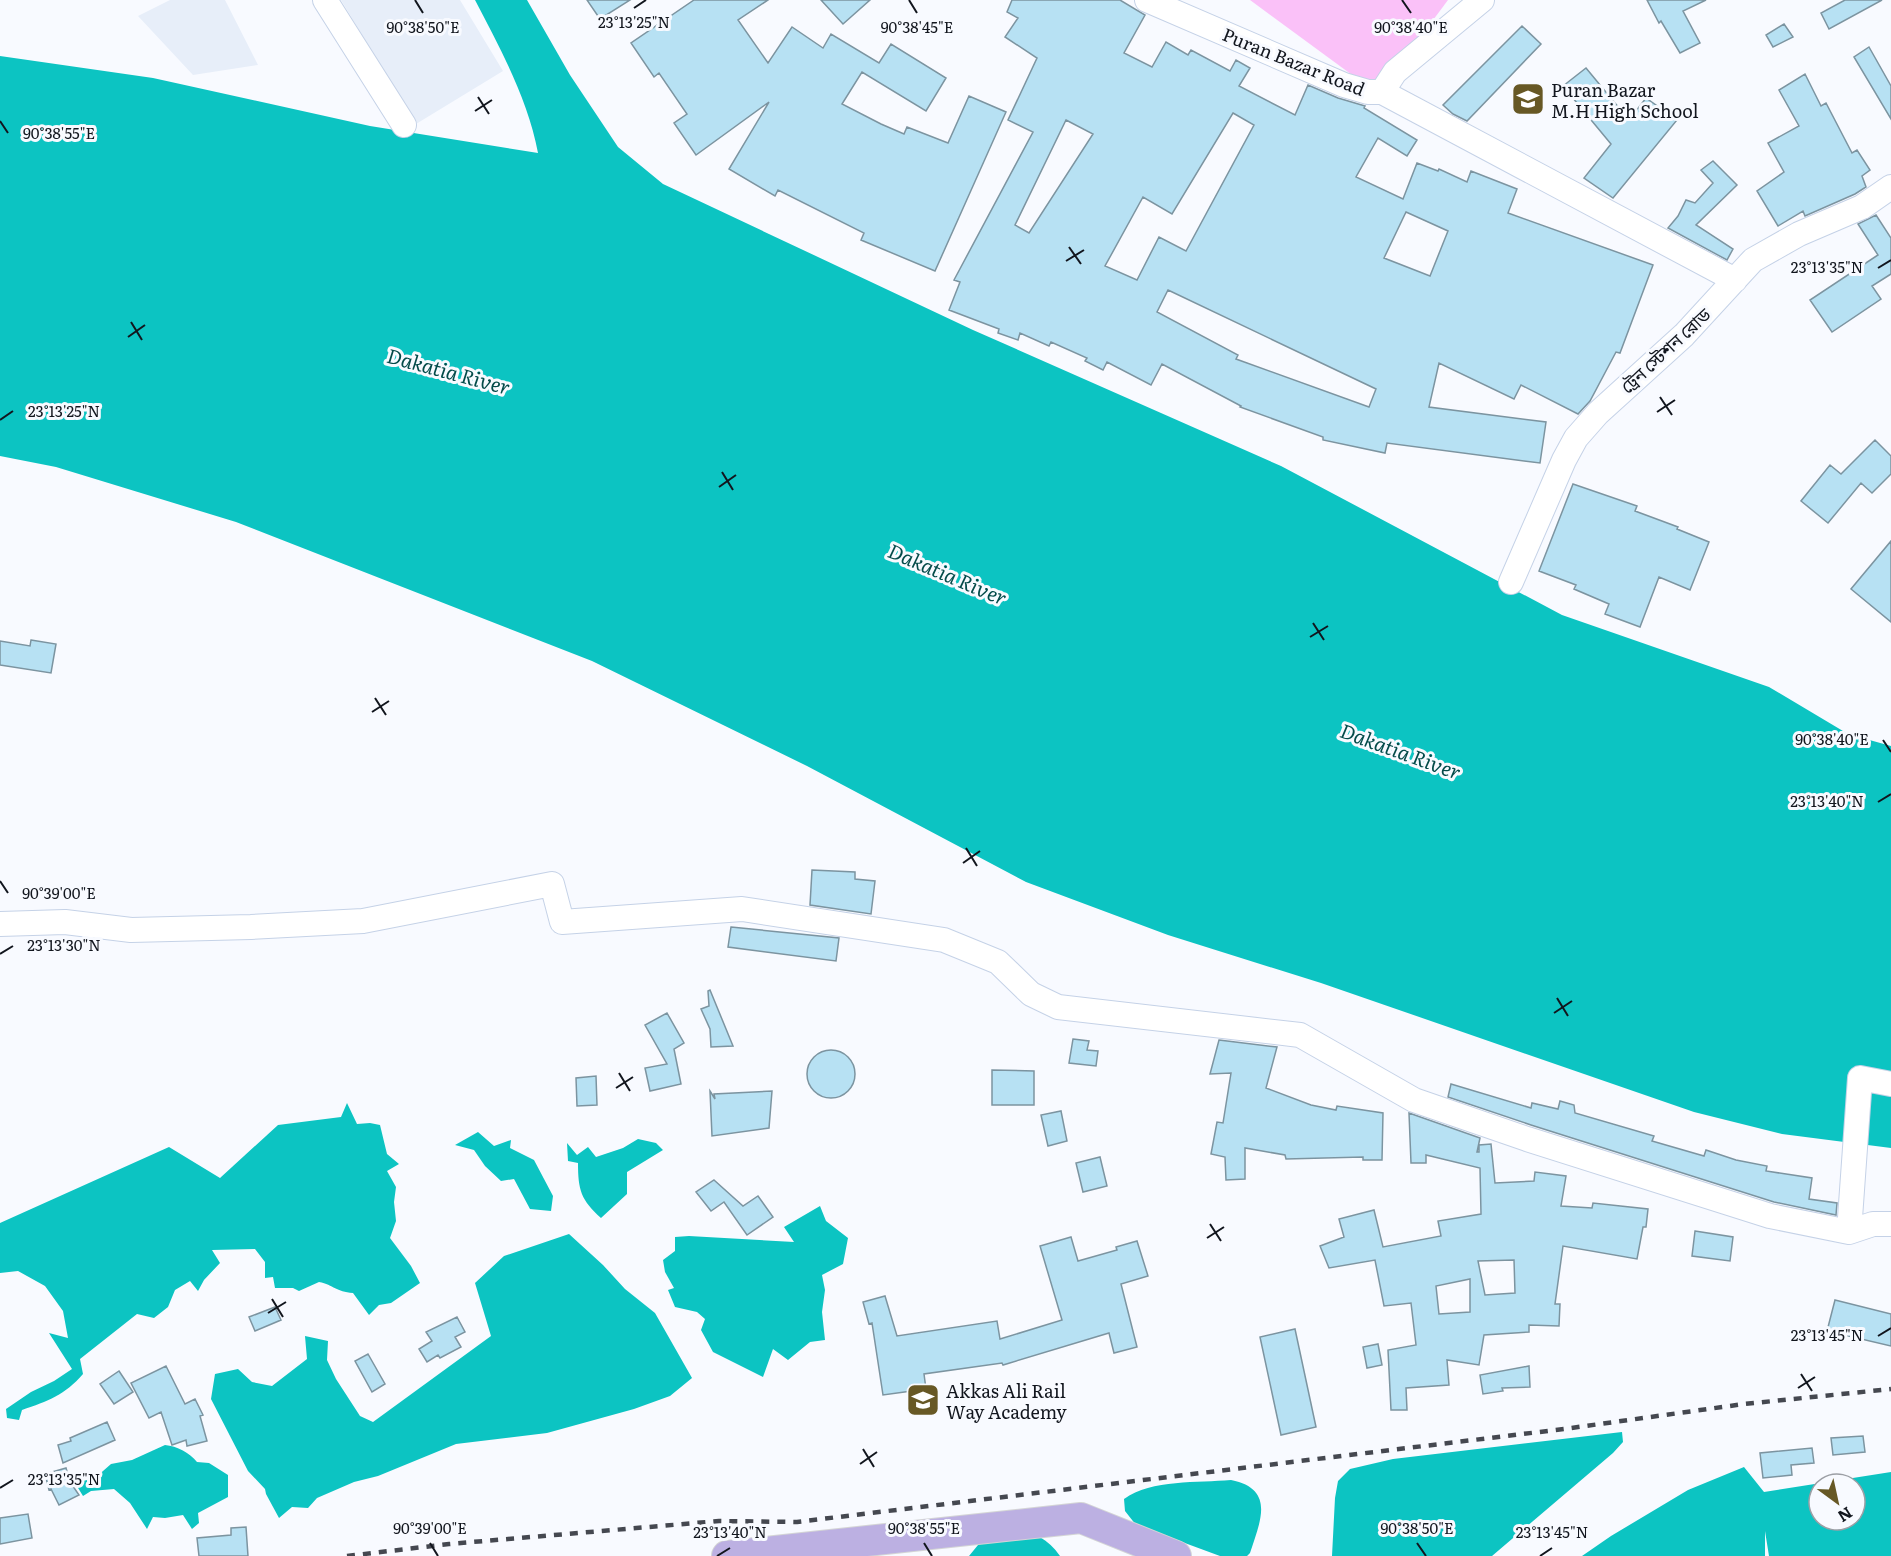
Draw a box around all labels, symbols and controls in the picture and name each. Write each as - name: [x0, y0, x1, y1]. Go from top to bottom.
- text: 23°13'25"N: [598, 10, 670, 33]
- text: 90°38'50"E: [386, 15, 460, 38]
- text: 90°38'45"E: [881, 15, 953, 38]
- text: 90°38'40"E: [1374, 15, 1448, 38]
- street label: Puran Bazar Road: [1219, 20, 1369, 102]
- place label: Puran Bazar M.H High School: [1551, 76, 1699, 124]
- school or university icon: Puran Bazar M.H High School: [1510, 81, 1546, 117]
- text: 90°38'55"E: [23, 121, 95, 144]
- text: 23°13'35"N: [1791, 255, 1863, 278]
- street label: ট্রেন স্টেশন রোড: [1614, 301, 1716, 399]
- water label: Dakatia River: [384, 339, 514, 401]
- text: 23°13'25"N: [28, 399, 100, 422]
- water label: Dakatia River: [884, 534, 1012, 612]
- water label: Dakatia River: [1336, 714, 1466, 786]
- text: 90°38'40"E: [1795, 727, 1869, 750]
- text: 23°13'40"N: [1790, 789, 1864, 812]
- text: 90°39'00"E: [22, 881, 96, 904]
- text: 23°13'30"N: [27, 933, 101, 956]
- text: 23°13'45"N: [1791, 1323, 1863, 1346]
- place label: Akkas Ali Rail Way Academy: [946, 1377, 1067, 1425]
- school or university icon: Akkas Ali Rail Way Academy: [905, 1382, 941, 1418]
- text: 23°13'35"N: [28, 1467, 100, 1490]
- north arrow: [1807, 1472, 1867, 1532]
- text: N: [1834, 1502, 1858, 1529]
- text: 90°39'00"E: [393, 1516, 467, 1539]
- text: 90°38'55"E: [888, 1516, 960, 1539]
- text: 90°38'50"E: [1380, 1516, 1454, 1539]
- text: 23°13'40"N: [693, 1520, 767, 1543]
- text: 23°13'45"N: [1516, 1520, 1588, 1543]

